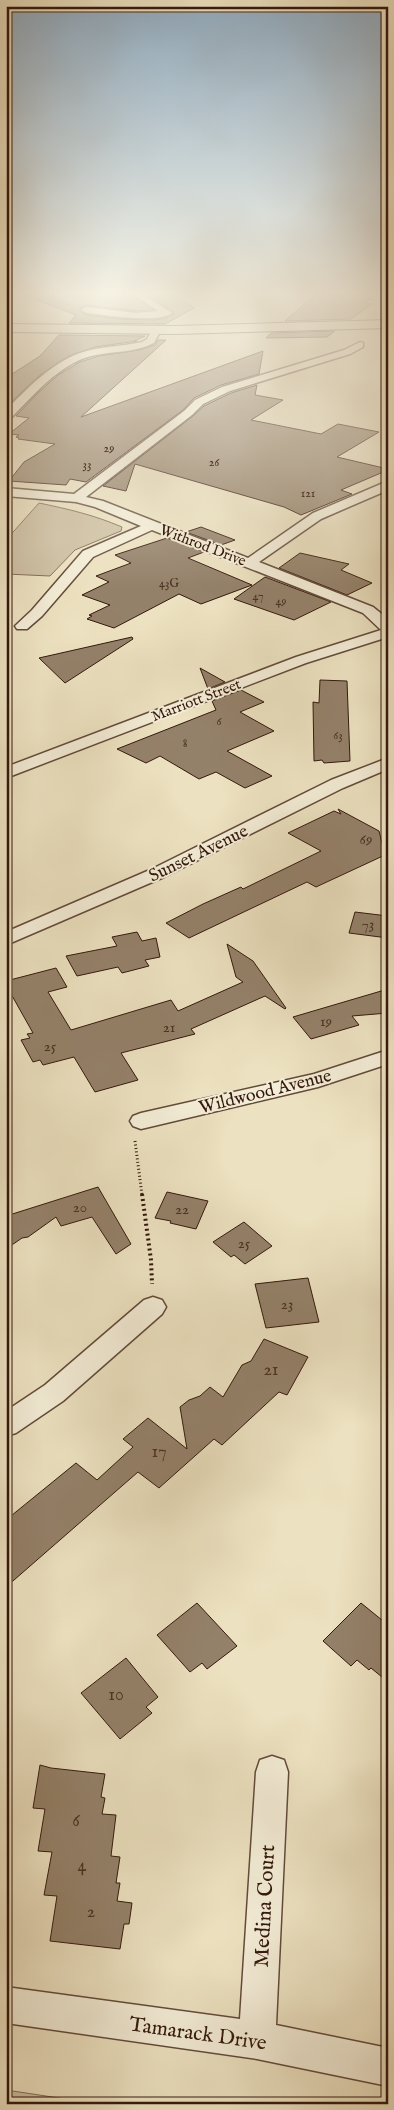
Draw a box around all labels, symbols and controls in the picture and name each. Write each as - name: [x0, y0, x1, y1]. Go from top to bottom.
- house number: 29: [104, 441, 114, 456]
- house number: 26: [209, 455, 220, 470]
- house number: 33: [83, 457, 91, 472]
- house number: 121: [301, 486, 315, 501]
- street label: Withrod Drive: [157, 520, 249, 571]
- house number: 43G: [159, 576, 179, 591]
- house number: 47: [252, 589, 264, 604]
- house number: 49: [275, 594, 287, 609]
- street label: Marriott Street: [149, 675, 244, 726]
- house number: 6: [216, 714, 222, 729]
- house number: 63: [333, 728, 343, 743]
- house number: 8: [183, 736, 188, 751]
- street label: Sunset Avenue: [145, 820, 252, 888]
- house number: 69: [360, 830, 372, 849]
- house number: 73: [362, 915, 374, 934]
- house number: 19: [320, 1012, 332, 1031]
- house number: 21: [163, 1018, 175, 1037]
- house number: 25: [44, 1037, 57, 1056]
- street label: Wildwood Avenue: [197, 1065, 334, 1120]
- house number: 20: [73, 1198, 87, 1217]
- house number: 22: [175, 1200, 189, 1219]
- house number: 25: [238, 1234, 251, 1253]
- house number: 23: [281, 1295, 293, 1314]
- house number: 21: [263, 1359, 279, 1382]
- house number: 17: [151, 1441, 167, 1464]
- house number: 10: [108, 1684, 124, 1707]
- house number: 6: [72, 1810, 80, 1833]
- street label: Medina Court: [249, 1844, 282, 1968]
- house number: 4: [78, 1855, 87, 1878]
- house number: 2: [87, 1901, 95, 1924]
- street label: Tamarack Drive: [127, 2011, 269, 2058]

